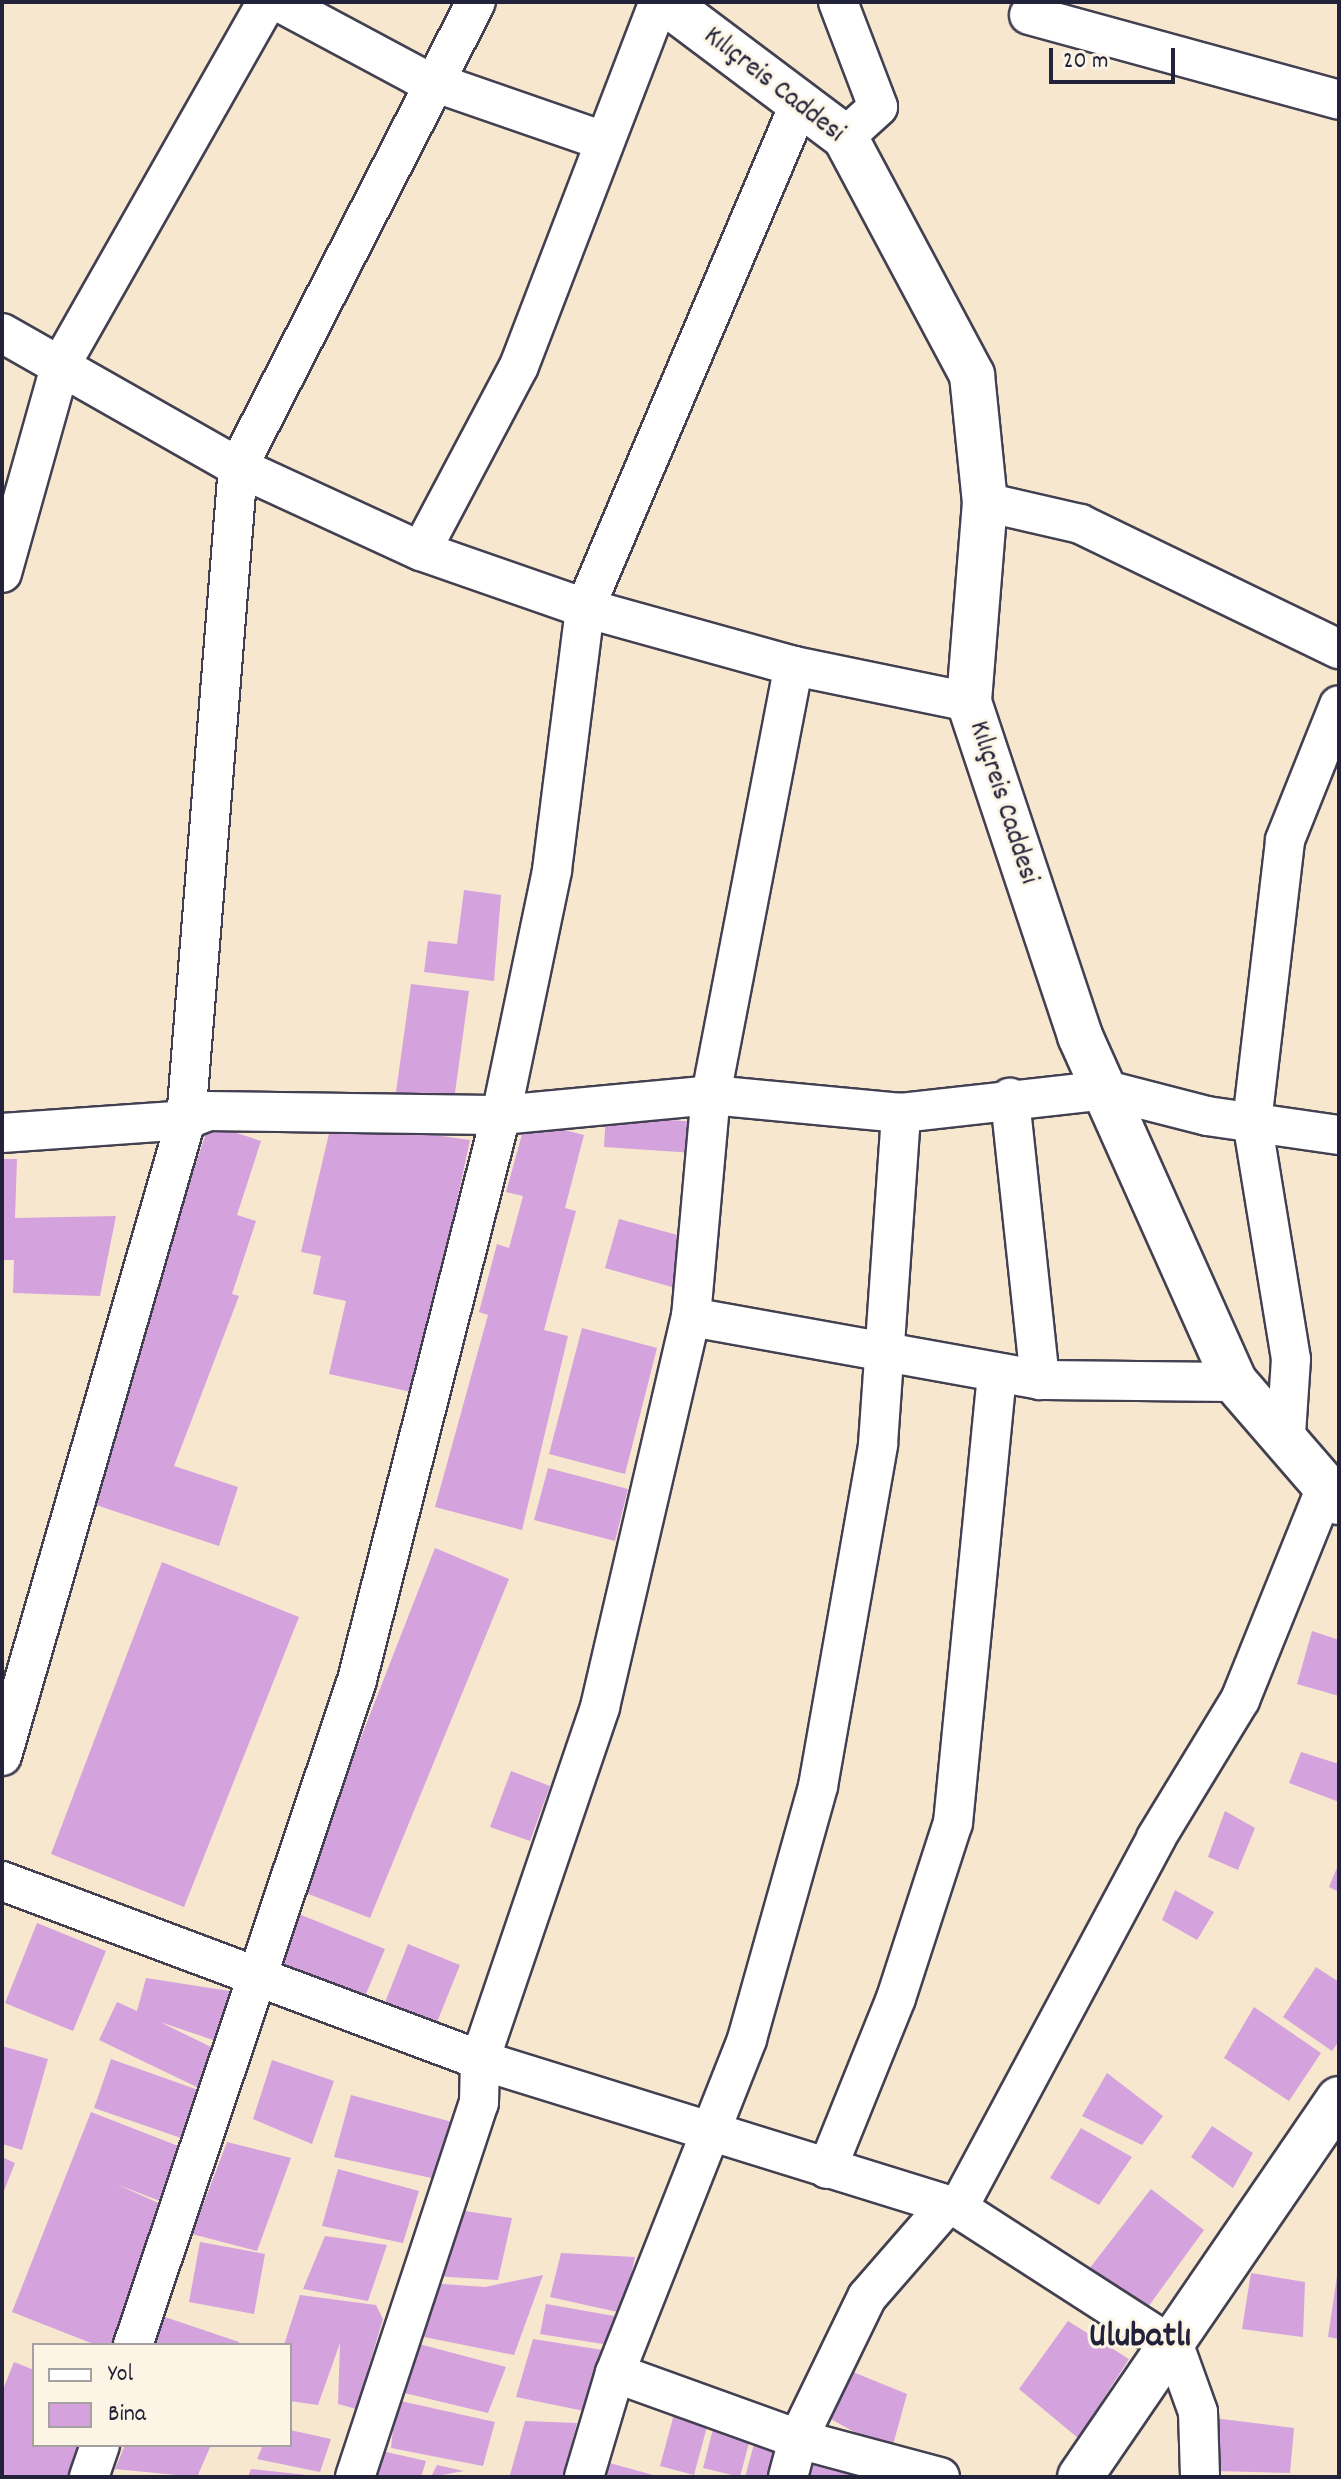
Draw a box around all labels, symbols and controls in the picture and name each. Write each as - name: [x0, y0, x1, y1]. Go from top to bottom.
- street label: Kılıçreis Caddesi: [696, 21, 850, 151]
- scale bar: [1053, 32, 1179, 82]
- text: 20 m: [1063, 45, 1109, 79]
- street label: Kılıçreis Caddesi: [960, 717, 1044, 889]
- district label: Ulubatlı: [1089, 2317, 1191, 2361]
- legend: [32, 2343, 292, 2447]
- text: Yol: [108, 2358, 133, 2392]
- text: Bina: [108, 2398, 146, 2432]

